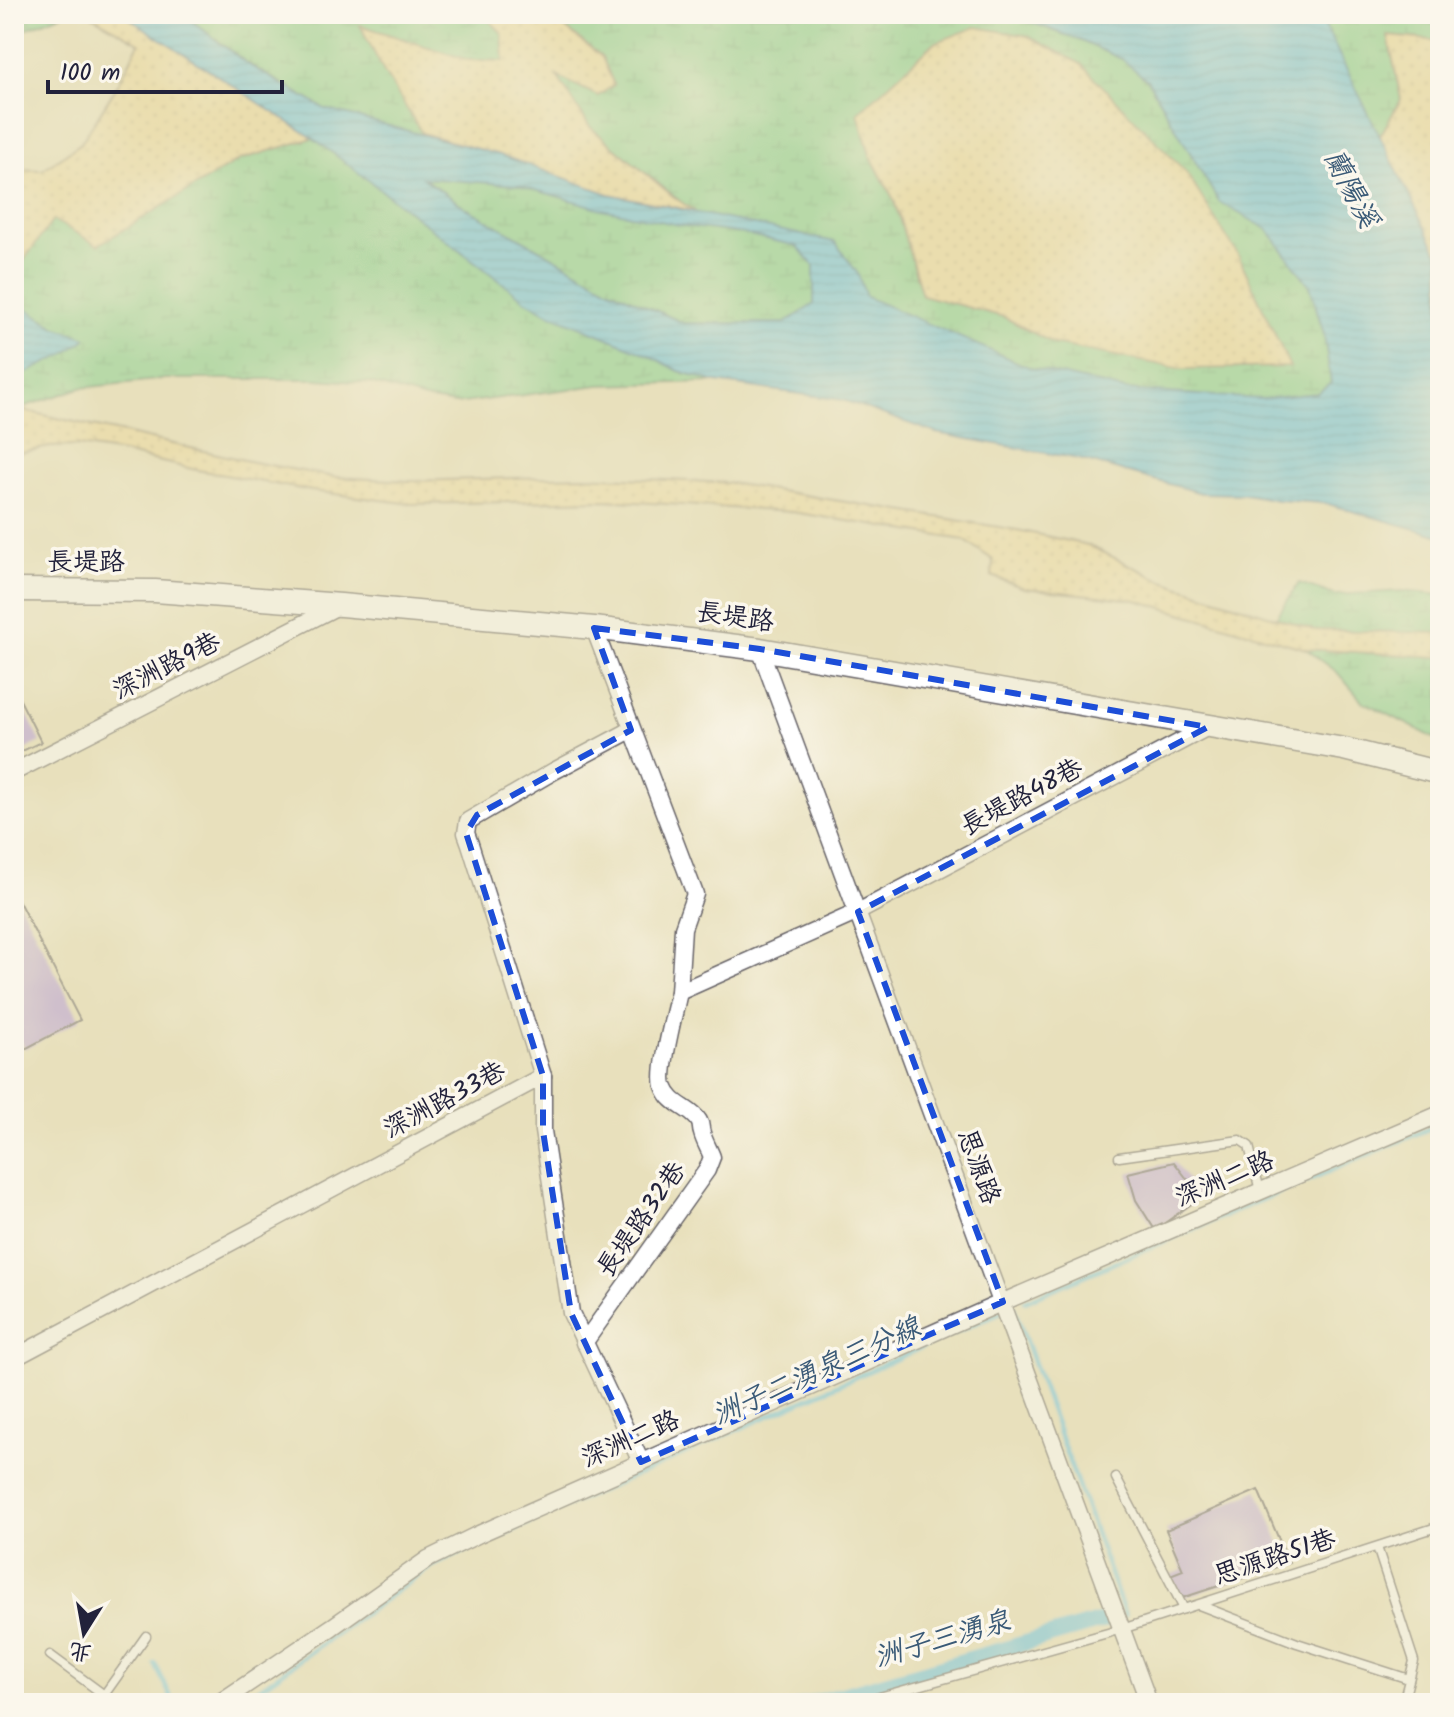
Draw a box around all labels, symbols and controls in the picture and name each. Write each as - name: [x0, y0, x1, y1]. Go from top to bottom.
- scale bar: [48, 44, 282, 94]
- text: 100 m: [60, 54, 120, 93]
- water label: 蘭陽溪: [1310, 141, 1391, 238]
- street label: 長堤路: [47, 542, 125, 584]
- street label: 長堤路: [693, 592, 777, 644]
- street label: 深洲路9巷: [105, 622, 229, 712]
- street label: 長堤路48巷: [953, 748, 1091, 848]
- street label: 深洲路33巷: [376, 1051, 514, 1151]
- street label: 思源路: [945, 1123, 1011, 1211]
- street label: 深洲二路: [1169, 1140, 1281, 1220]
- street label: 長堤路32巷: [586, 1153, 698, 1287]
- water label: 洲子二湧泉三分線: [706, 1305, 930, 1438]
- street label: 深洲二路: [575, 1400, 687, 1480]
- street label: 思源路51巷: [1209, 1519, 1341, 1597]
- north arrow: [44, 1593, 124, 1673]
- water label: 洲子三湧泉: [870, 1599, 1016, 1681]
- text: 北: [67, 1631, 95, 1669]

